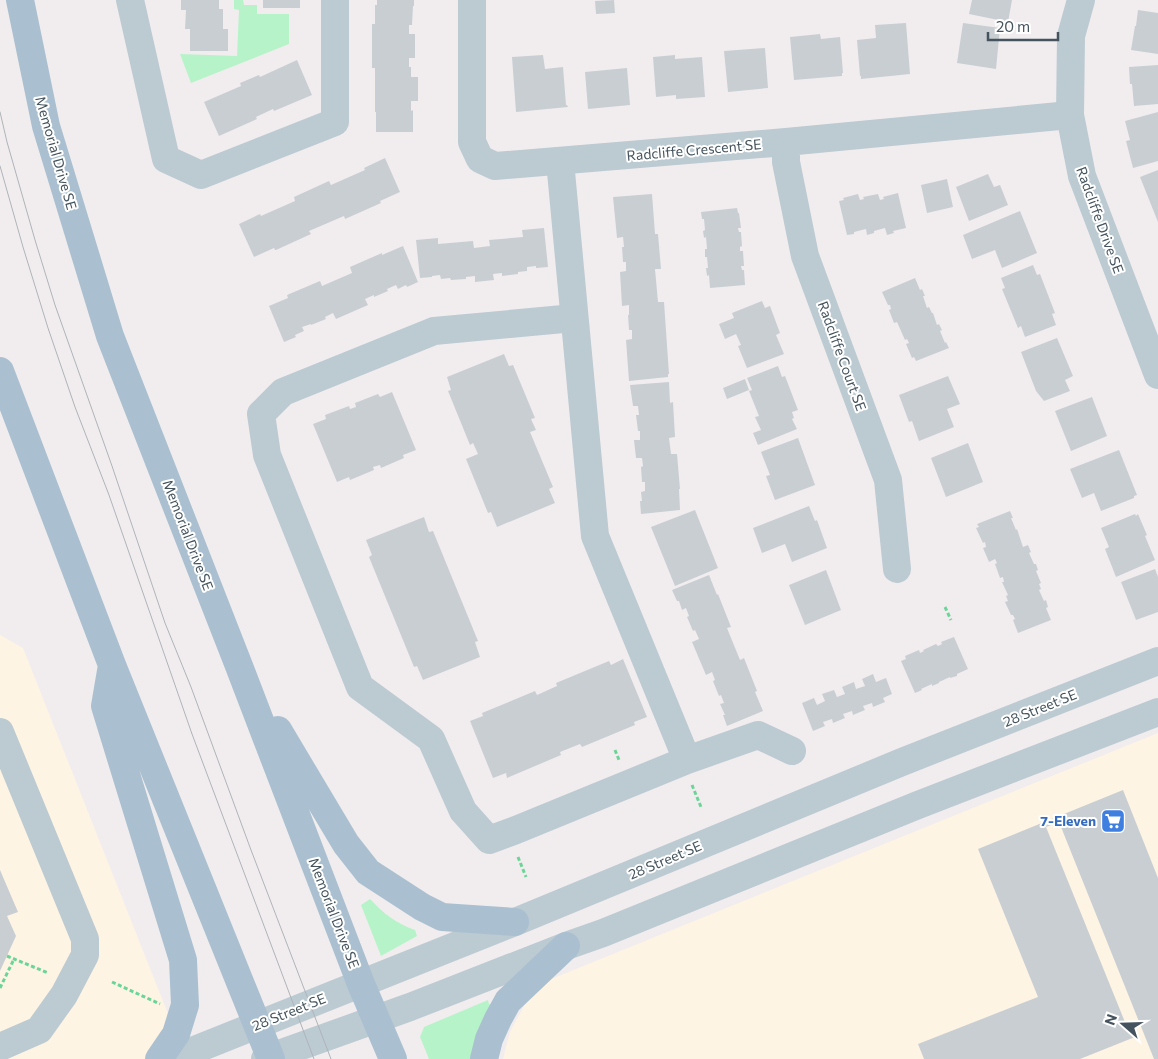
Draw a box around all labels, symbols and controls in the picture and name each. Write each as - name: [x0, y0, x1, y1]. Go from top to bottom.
- scale bar: [988, 10, 1058, 42]
- text: 20 m: [996, 17, 1030, 35]
- street label: Memorial Drive SE: [32, 94, 81, 211]
- street label: Radcliffe Crescent SE: [626, 135, 762, 164]
- street label: Radcliffe Drive SE: [1073, 164, 1128, 276]
- street label: Radcliffe Court SE: [815, 299, 870, 413]
- street label: Memorial Drive SE: [160, 477, 217, 593]
- street label: 28 Street SE: [1001, 685, 1079, 730]
- supermarket icon: 7-Eleven: [1100, 808, 1126, 834]
- place label: 7-Eleven: [1040, 812, 1096, 829]
- street label: 28 Street SE: [626, 837, 704, 883]
- street label: Memorial Drive SE: [306, 855, 363, 971]
- street label: 28 Street SE: [250, 989, 328, 1034]
- north arrow: [1098, 999, 1148, 1049]
- text: N: [1101, 1012, 1120, 1027]

